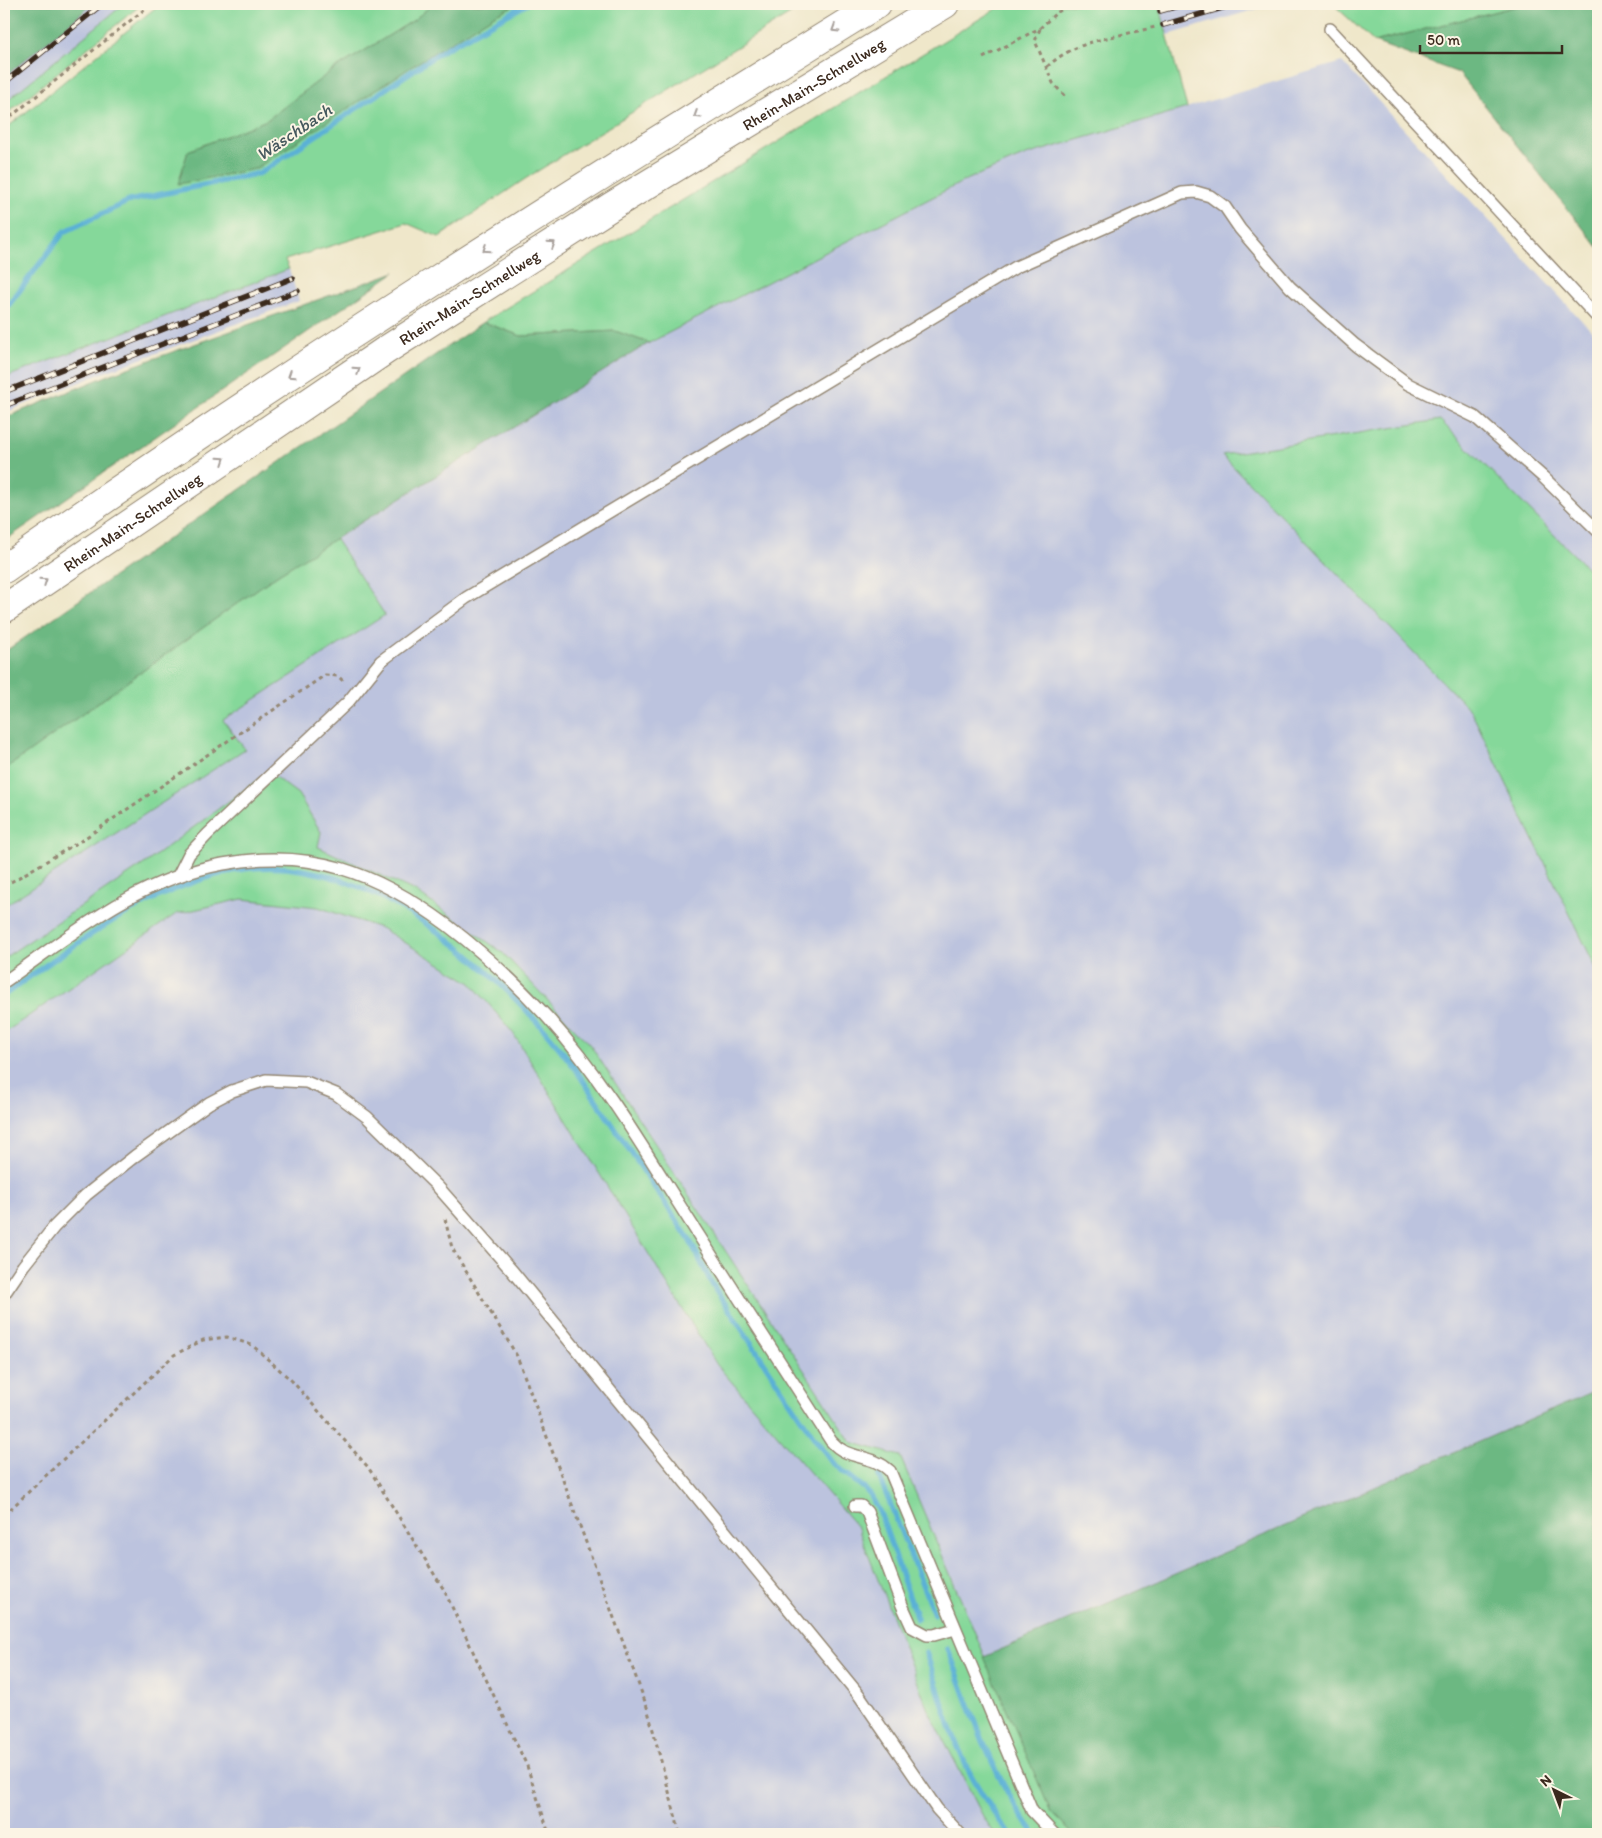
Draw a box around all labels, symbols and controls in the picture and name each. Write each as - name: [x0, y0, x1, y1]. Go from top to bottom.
- scale bar: [1420, 22, 1562, 54]
- one-way arrow: [832, 23, 841, 33]
- text: 50 m: [1427, 31, 1460, 49]
- street label: Rhein-Main-Schnellweg: [739, 33, 889, 135]
- water label: Wäschbach: [252, 98, 336, 165]
- one-way arrow: [694, 109, 703, 119]
- one-way arrow: [547, 241, 556, 250]
- one-way arrow: [482, 243, 492, 252]
- street label: Rhein-Main-Schnellweg: [395, 245, 544, 349]
- one-way arrow: [351, 367, 360, 376]
- one-way arrow: [287, 369, 296, 378]
- one-way arrow: [216, 457, 225, 467]
- street label: Rhein-Main-Schnellweg: [60, 468, 206, 576]
- one-way arrow: [38, 578, 48, 587]
- north arrow: [1530, 1766, 1580, 1816]
- text: N: [1536, 1771, 1555, 1790]

